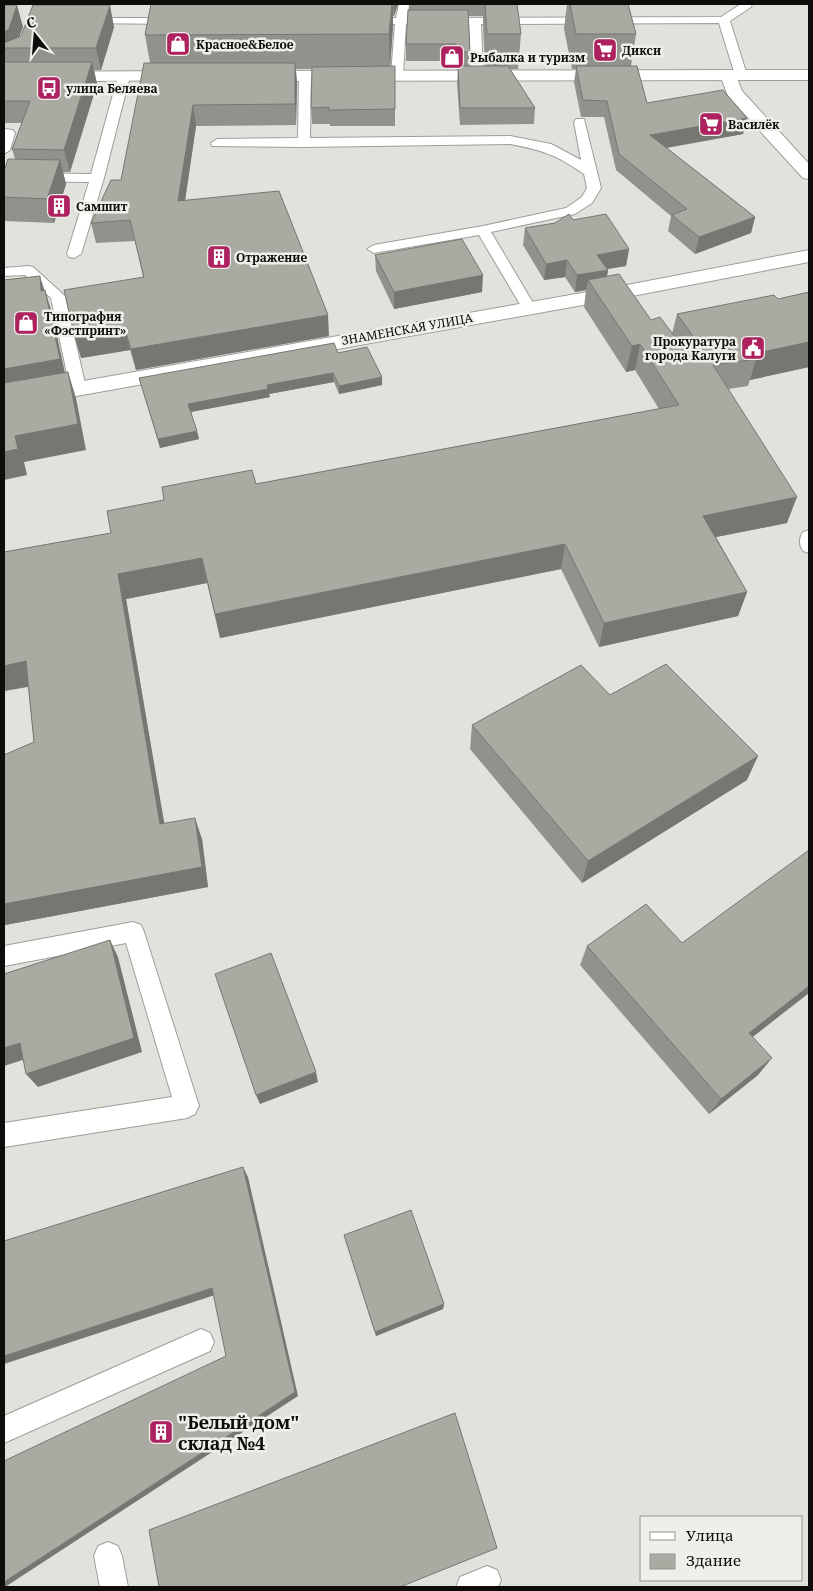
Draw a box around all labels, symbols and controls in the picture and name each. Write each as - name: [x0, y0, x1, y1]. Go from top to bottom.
- north arrow: [10, 10, 60, 60]
- text: С: [24, 12, 38, 33]
- shop icon: Красное&Белое: [165, 31, 191, 57]
- place label: Красное&Белое: [196, 36, 294, 53]
- supermarket icon: Дикси: [592, 37, 618, 63]
- place label: Дикси: [622, 42, 661, 59]
- shop icon: Рыбалка и туризм: [439, 44, 465, 70]
- place label: Рыбалка и туризм: [470, 49, 586, 66]
- bus stop icon: улица Беляева: [36, 75, 62, 101]
- place label: улица Беляева: [66, 80, 158, 97]
- supermarket icon: Василёк: [698, 111, 724, 137]
- place label: Василёк: [728, 116, 780, 133]
- building icon: Самшит: [46, 193, 72, 219]
- place label: Самшит: [76, 198, 128, 215]
- building icon: Отражение: [206, 244, 232, 270]
- place label: Отражение: [236, 249, 307, 266]
- place label: Типография «Фэстпринт»: [44, 308, 127, 339]
- street label: ЗНАМЕНСКАЯ УЛИЦА: [340, 309, 475, 349]
- shop icon: Типография «Фэстпринт»: [13, 310, 39, 336]
- place label: Прокуратура города Калуги: [645, 333, 736, 364]
- public building icon: Прокуратура города Калуги: [740, 335, 766, 361]
- place label: "Белый дом" склад №4: [178, 1410, 299, 1455]
- building icon: "Белый дом" склад №4: [148, 1419, 174, 1445]
- legend: [640, 1516, 803, 1581]
- text: Улица: [686, 1525, 734, 1545]
- text: Здание: [686, 1550, 741, 1570]

